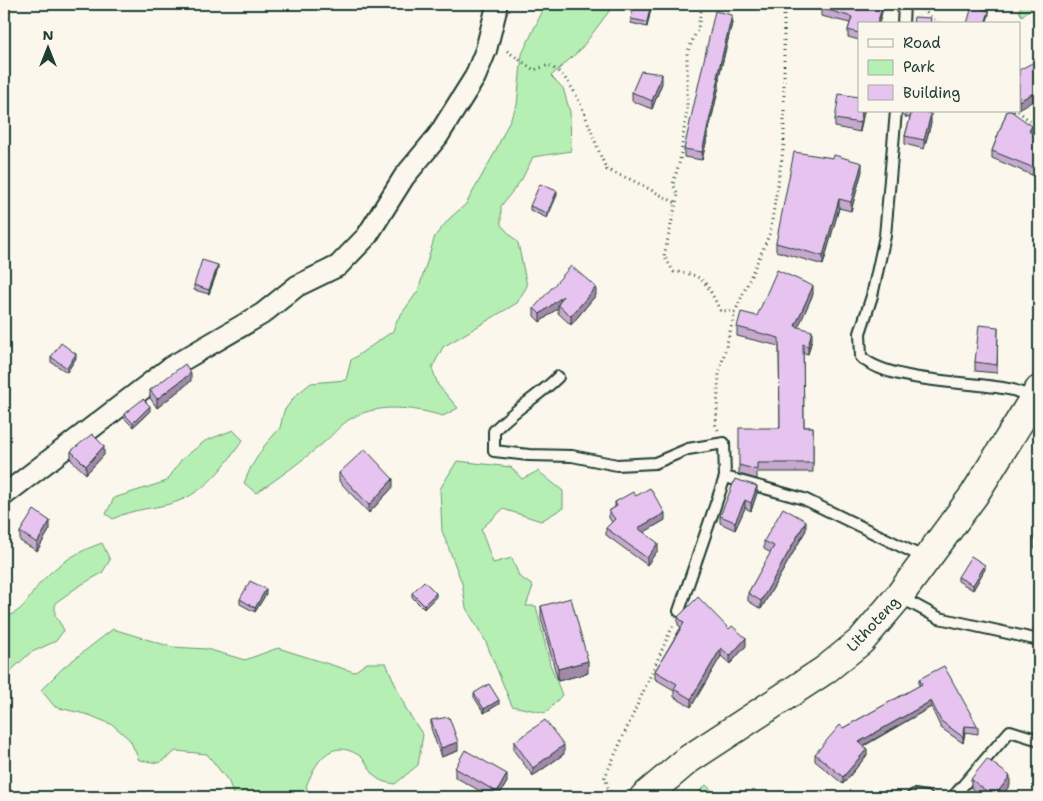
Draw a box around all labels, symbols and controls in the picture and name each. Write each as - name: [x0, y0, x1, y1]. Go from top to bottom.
- north arrow: [22, 22, 72, 72]
- legend: [858, 22, 1020, 112]
- text: N: [42, 26, 54, 44]
- text: Road: [903, 33, 941, 53]
- text: Park: [903, 57, 935, 77]
- text: Building: [903, 83, 960, 103]
- street label: Lithoteng: [842, 592, 904, 656]

